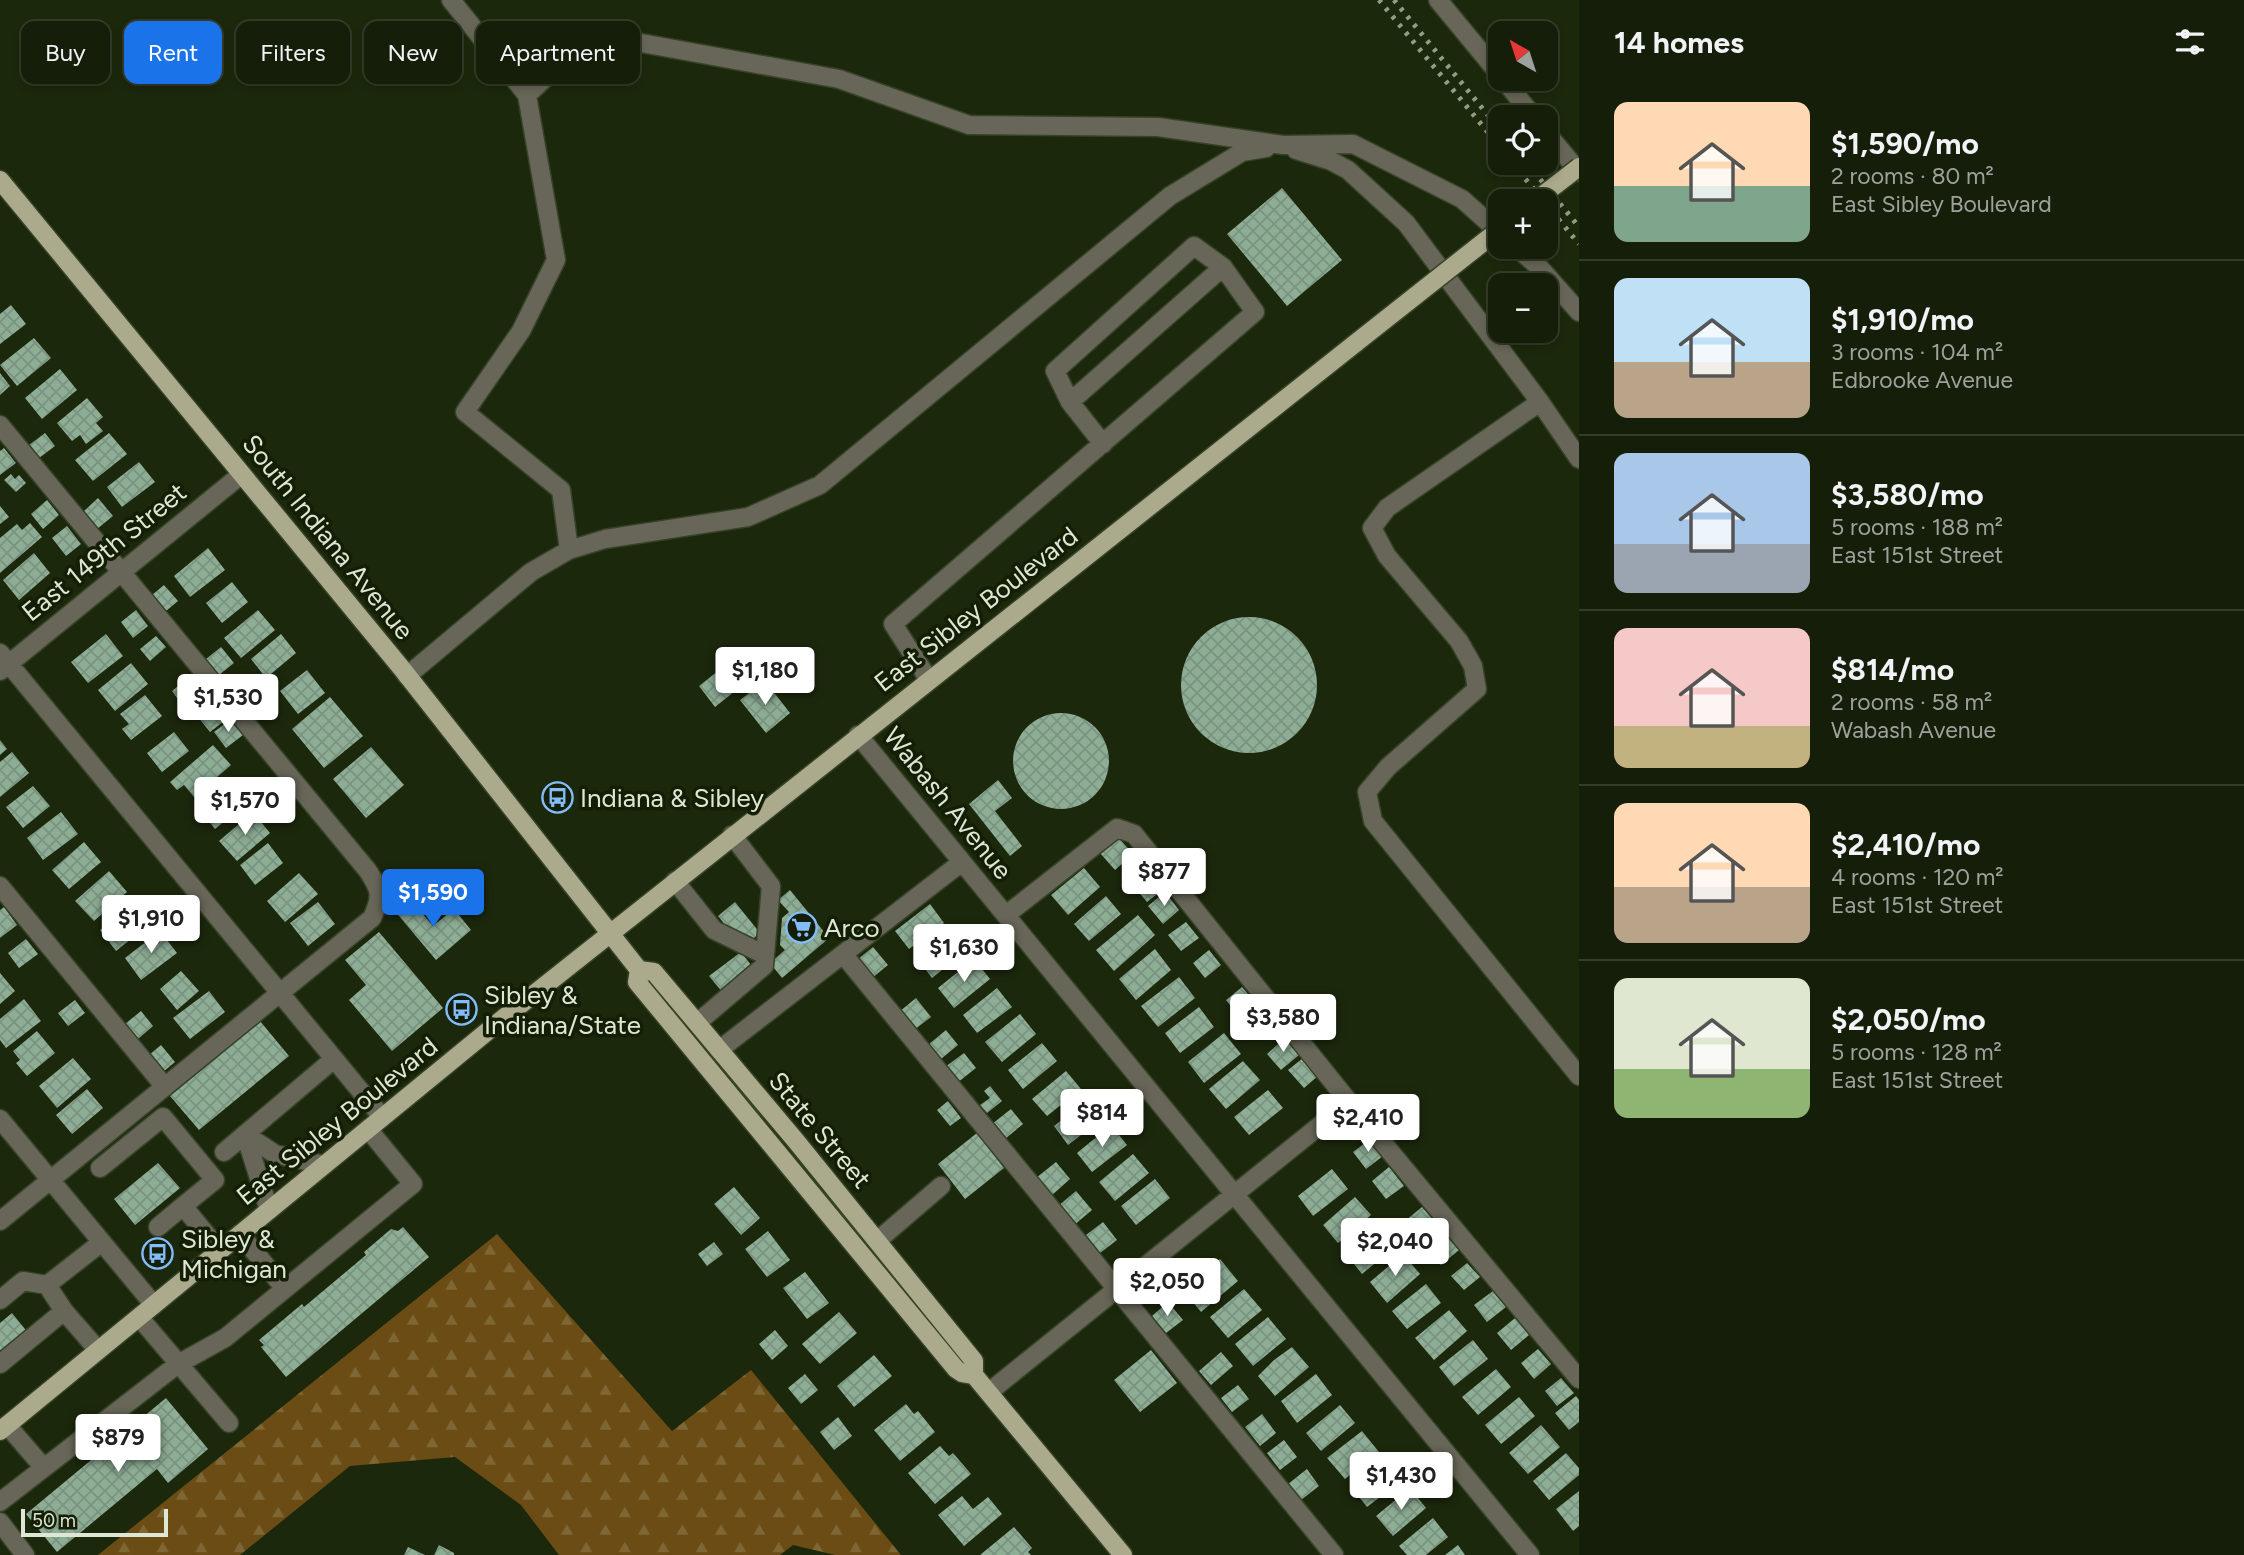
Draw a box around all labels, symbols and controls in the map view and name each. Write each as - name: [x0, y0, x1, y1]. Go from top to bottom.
- chip: Buy: [21, 21, 110, 84]
- chip: Rent: [124, 21, 222, 84]
- chip: Filters: [236, 21, 350, 84]
- chip: New: [364, 21, 462, 84]
- chip: Apartment: [476, 21, 640, 84]
- north arrow: [1488, 21, 1558, 91]
- map controls: [1488, 21, 1558, 343]
- icon: filters: [2171, 23, 2209, 61]
- text: 14 homes: [1614, 24, 1744, 61]
- button: locate: [1488, 105, 1558, 175]
- text: $1,590/mo: [1831, 125, 1979, 162]
- icon: home: [1670, 130, 1754, 214]
- text: 2 rooms · 80 m²: [1831, 162, 1994, 190]
- button: +: [1488, 189, 1558, 259]
- text: East Sibley Boulevard: [1831, 190, 2052, 218]
- button: −: [1488, 273, 1558, 343]
- text: $1,910/mo: [1831, 301, 1974, 338]
- icon: home: [1670, 306, 1754, 390]
- text: 3 rooms · 104 m²: [1831, 338, 2003, 366]
- text: Edbrooke Avenue: [1831, 366, 2013, 394]
- street label: South Indiana Avenue: [235, 428, 421, 646]
- street label: East 149th Street: [15, 476, 193, 628]
- text: $3,580/mo: [1831, 476, 1984, 513]
- icon: home: [1670, 481, 1754, 565]
- text: 5 rooms · 188 m²: [1831, 513, 2003, 541]
- street label: East Sibley Boulevard: [868, 520, 1084, 698]
- text: East 151st Street: [1831, 541, 2003, 569]
- pin: $1,180: [708, 648, 822, 707]
- text: $814/mo: [1831, 651, 1954, 688]
- text: $1,180: [731, 656, 799, 684]
- icon: home: [1670, 656, 1754, 740]
- pin: $1,530: [171, 674, 285, 734]
- text: $1,530: [193, 683, 263, 711]
- text: 2 rooms · 58 m²: [1831, 688, 1992, 716]
- text: Wabash Avenue: [1831, 716, 1996, 744]
- street label: Wabash Avenue: [877, 720, 1019, 886]
- pin: $1,570: [188, 778, 302, 837]
- bus stop icon: Indiana & Sibley: [540, 781, 574, 815]
- place label: Indiana & Sibley: [580, 782, 764, 814]
- text: $1,570: [210, 786, 280, 814]
- text: $2,410/mo: [1831, 826, 1980, 863]
- icon: home: [1670, 831, 1754, 915]
- pin: $877: [1123, 848, 1205, 908]
- text: $877: [1138, 857, 1190, 885]
- text: 4 rooms · 120 m²: [1831, 863, 2004, 891]
- pin: $1,590: [376, 870, 490, 929]
- text: $1,590: [398, 878, 468, 906]
- text: East 151st Street: [1831, 891, 2003, 919]
- pin: $1,910: [94, 895, 208, 955]
- text: $1,910: [118, 904, 184, 932]
- supermarket icon: Arco: [784, 911, 818, 945]
- place label: Arco: [824, 912, 880, 944]
- pin: $1,630: [907, 925, 1021, 984]
- text: $1,630: [929, 933, 999, 961]
- place label: Sibley & Indiana/State: [484, 979, 641, 1041]
- bus stop icon: Sibley & Indiana/State: [444, 993, 478, 1027]
- pin: $3,580: [1226, 995, 1340, 1054]
- text: $2,050/mo: [1831, 1001, 1986, 1038]
- text: $3,580: [1246, 1003, 1320, 1031]
- icon: home: [1670, 1006, 1754, 1090]
- street label: East Sibley Boulevard: [230, 1030, 444, 1212]
- text: 5 rooms · 128 m²: [1831, 1038, 2002, 1066]
- street label: State Street: [762, 1065, 878, 1195]
- text: East 151st Street: [1831, 1066, 2003, 1094]
- pin: $814: [1061, 1090, 1143, 1149]
- pin: $2,410: [1311, 1094, 1425, 1154]
- text: $814: [1076, 1098, 1128, 1126]
- text: $2,410: [1332, 1103, 1404, 1131]
- pin: $2,040: [1338, 1218, 1452, 1278]
- place label: Sibley & Michigan: [181, 1223, 287, 1285]
- text: $2,040: [1357, 1227, 1433, 1255]
- bus stop icon: Sibley & Michigan: [141, 1237, 175, 1271]
- pin: $2,050: [1110, 1258, 1224, 1318]
- text: $2,050: [1129, 1267, 1205, 1295]
- pin: $879: [77, 1414, 159, 1474]
- text: $879: [92, 1423, 144, 1451]
- pin: $1,430: [1344, 1452, 1458, 1512]
- text: $1,430: [1366, 1461, 1436, 1489]
- scale bar: [21, 1506, 168, 1538]
- text: 50 m: [32, 1509, 76, 1532]

